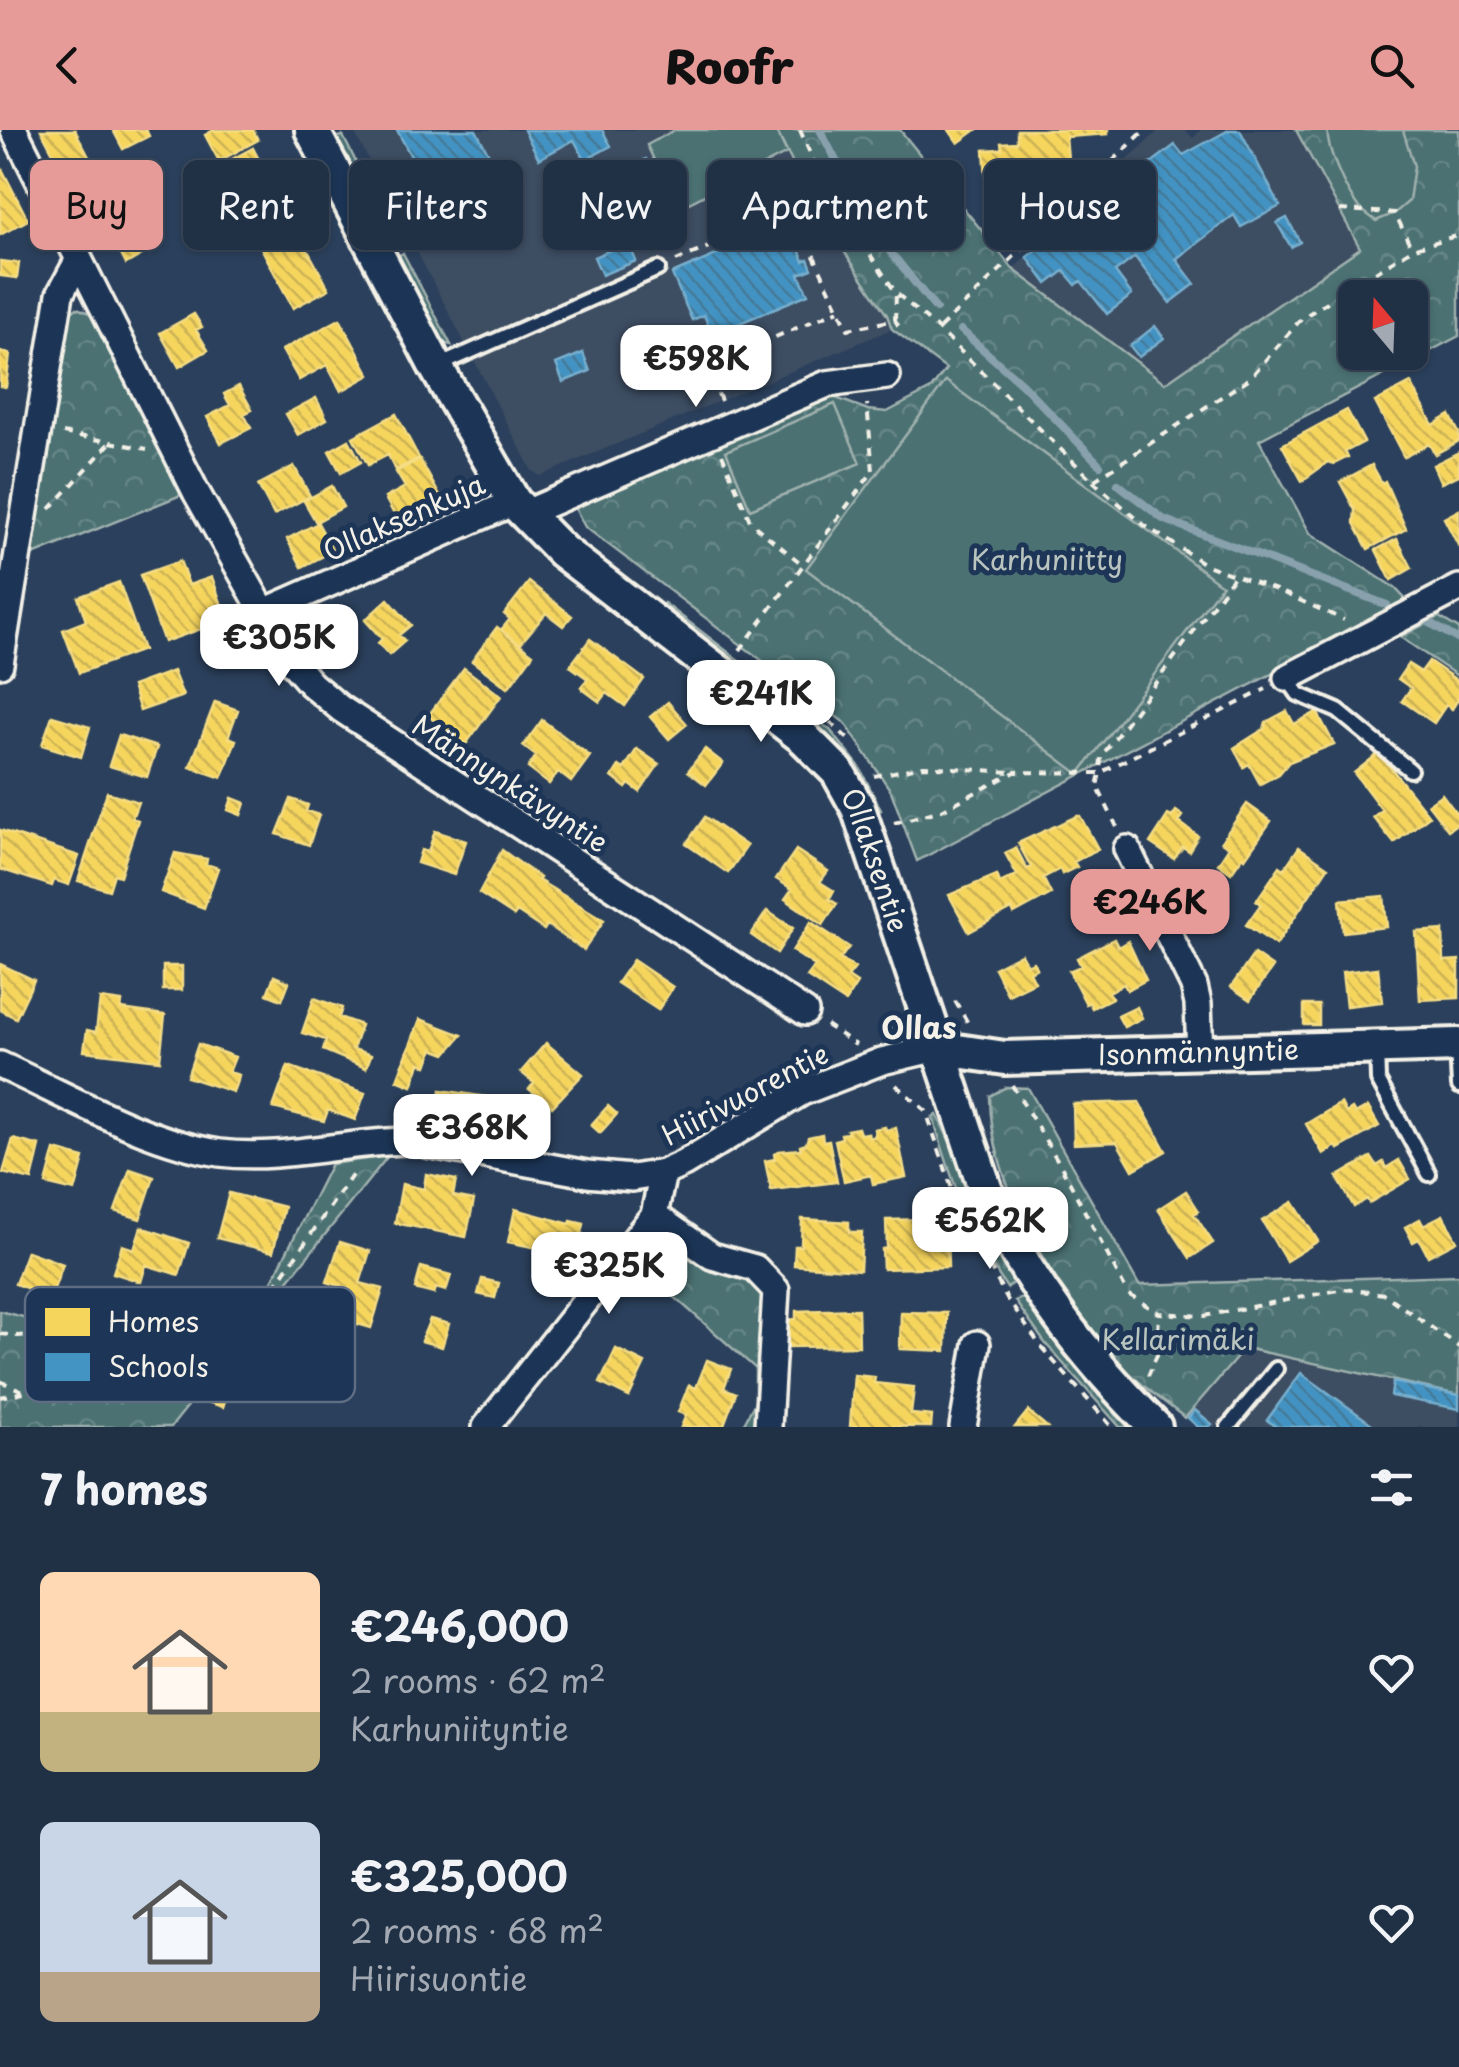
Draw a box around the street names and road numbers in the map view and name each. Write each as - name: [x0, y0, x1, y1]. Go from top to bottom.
- street label: Ollaksenkuja: [316, 462, 492, 571]
- street label: Männynkävyntie: [404, 703, 617, 862]
- street label: Ollaksentie: [831, 779, 921, 938]
- street label: Isonmännyntie: [1097, 1027, 1299, 1075]
- street label: Hiirivuorentie: [653, 1032, 835, 1156]

